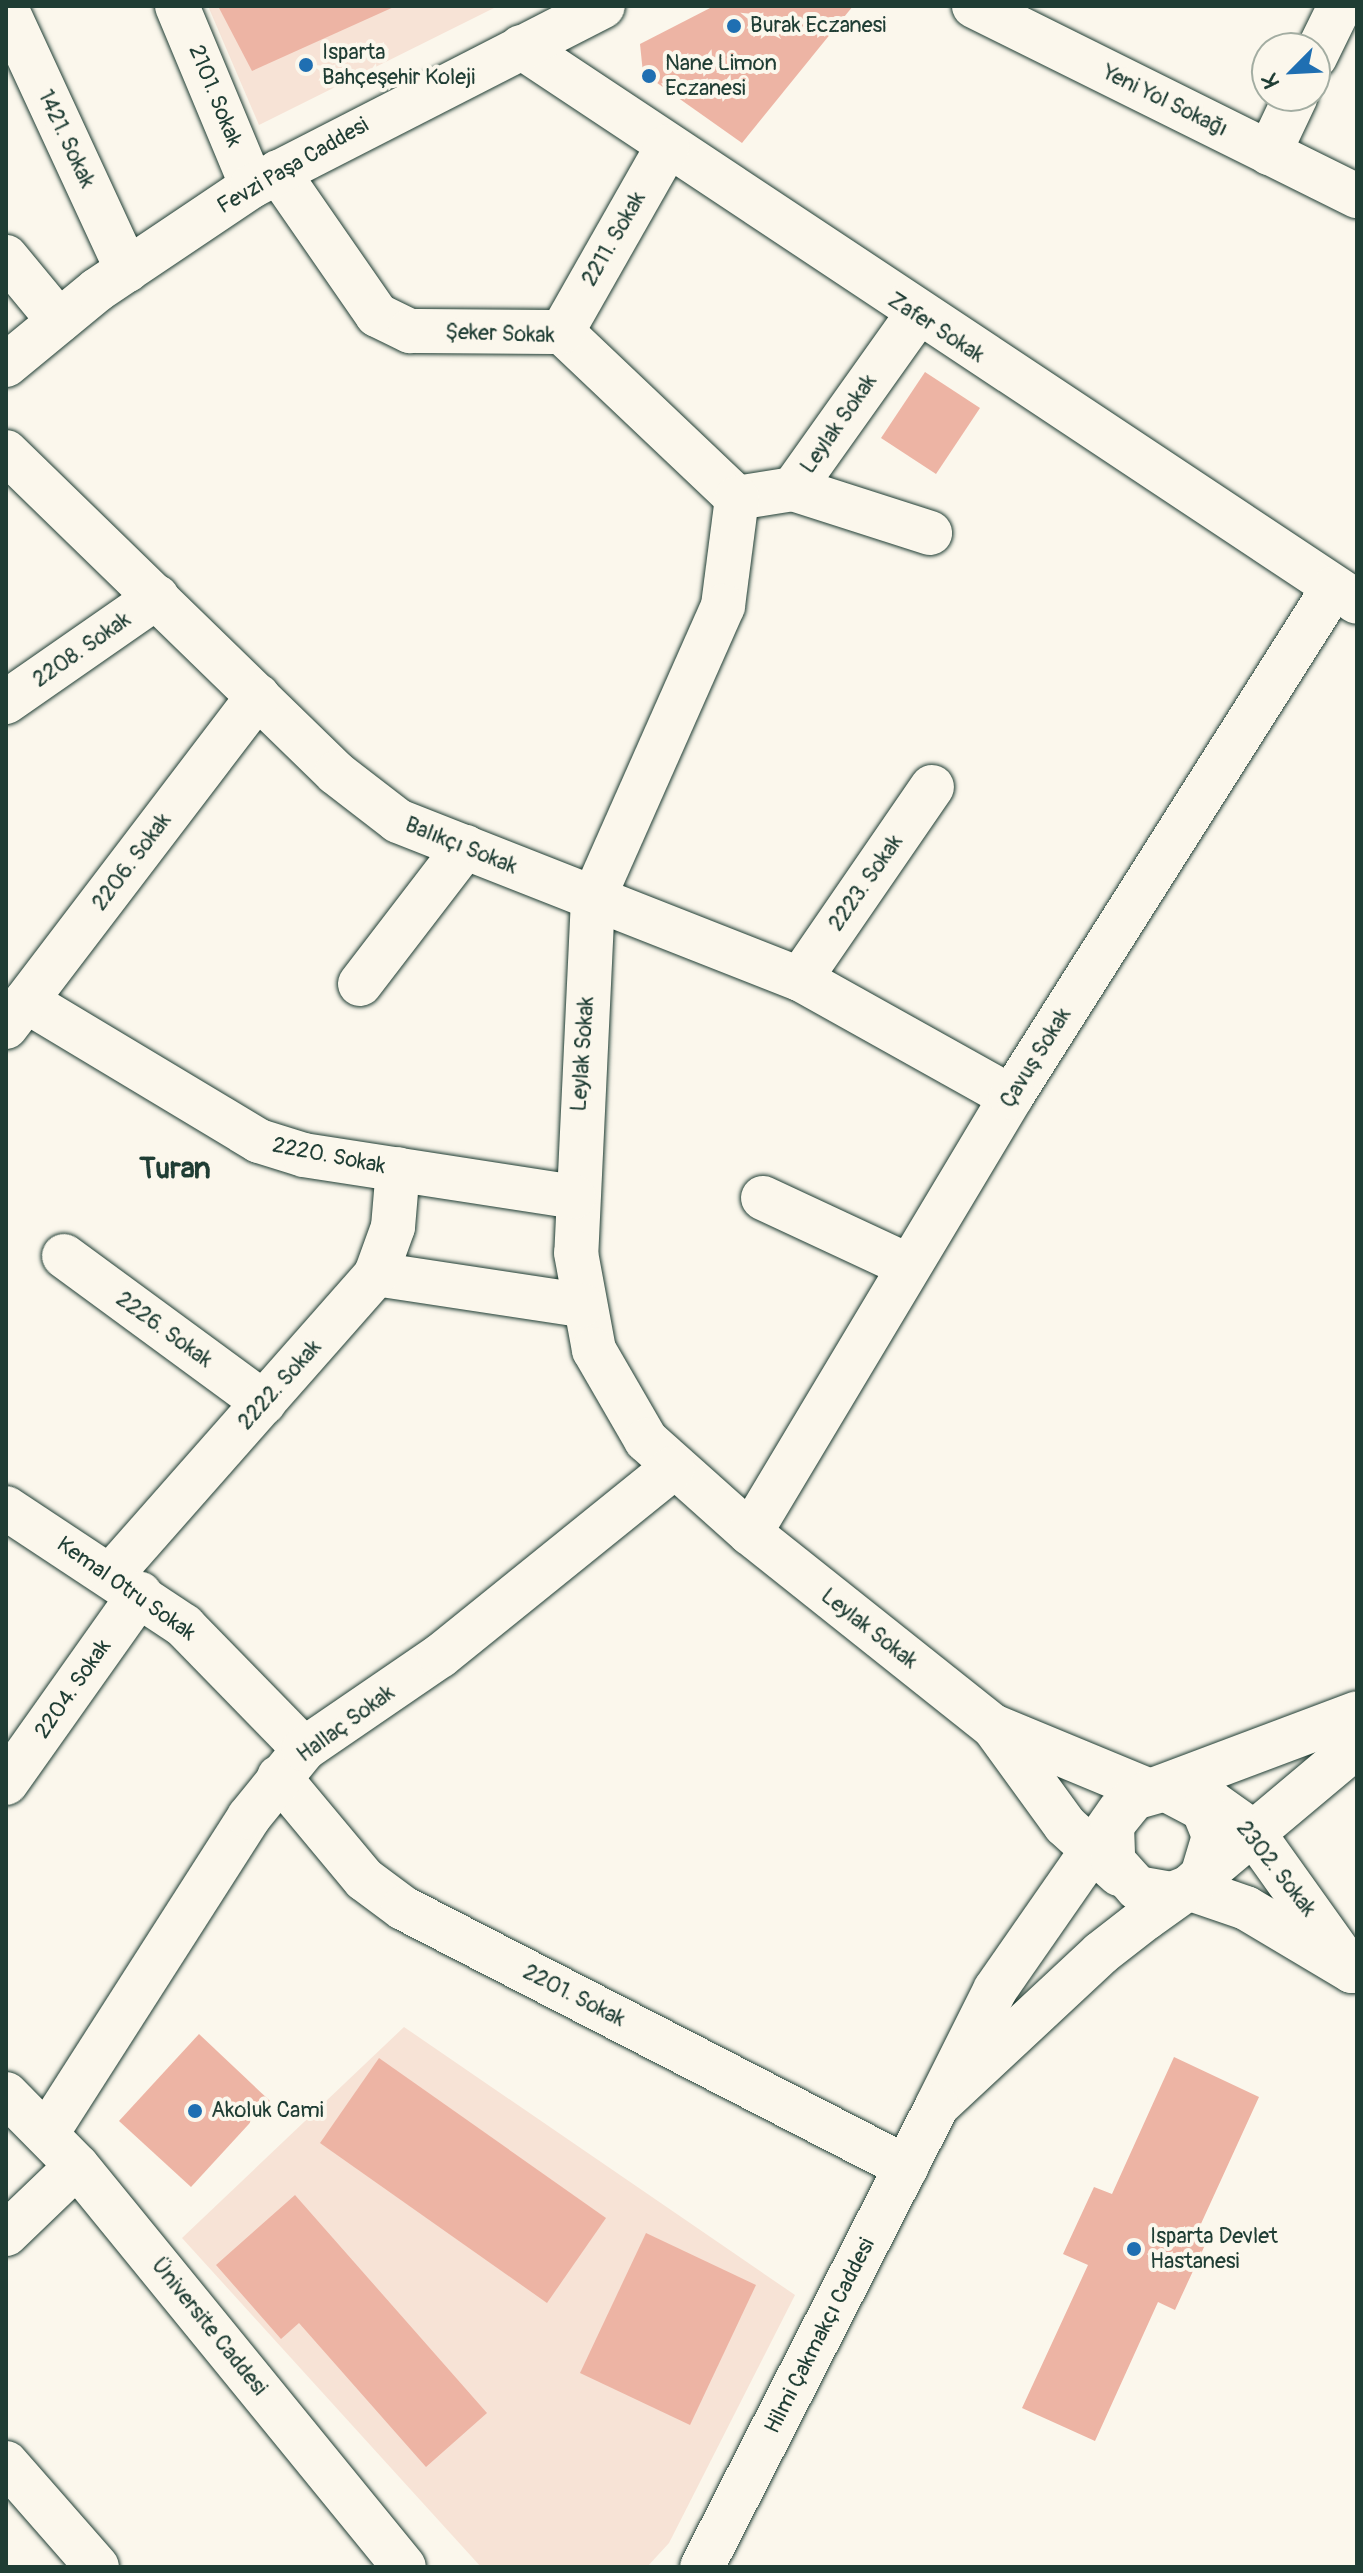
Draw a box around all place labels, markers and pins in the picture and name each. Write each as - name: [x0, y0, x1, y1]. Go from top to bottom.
- place label: Burak Eczanesi: [750, 13, 886, 39]
- marker: Burak Eczanesi: [725, 17, 743, 35]
- place label: Isparta Bahçeşehir Koleji: [322, 39, 475, 90]
- place label: Nane Limon Eczanesi: [665, 50, 777, 102]
- marker: Isparta Bahçeşehir Koleji: [297, 56, 315, 74]
- marker: Nane Limon Eczanesi: [640, 67, 658, 85]
- place label: Akoluk Cami: [211, 2098, 324, 2124]
- marker: Akoluk Cami: [186, 2102, 204, 2120]
- place label: Isparta Devlet Hastanesi: [1150, 2223, 1278, 2274]
- marker: Isparta Devlet Hastanesi: [1125, 2240, 1143, 2258]

